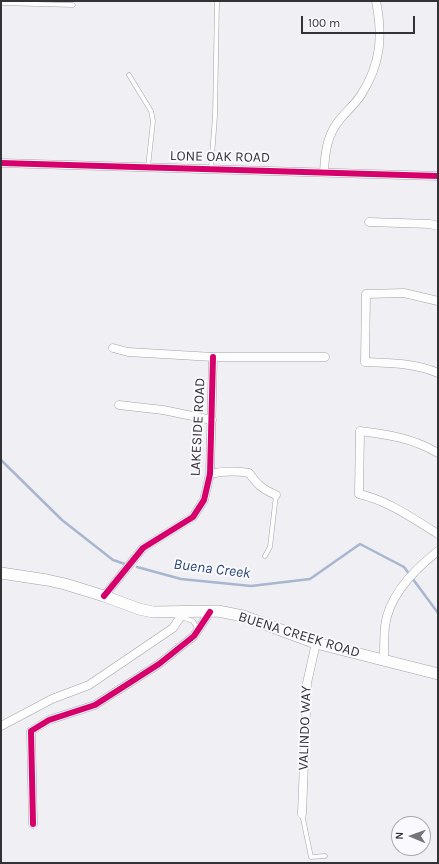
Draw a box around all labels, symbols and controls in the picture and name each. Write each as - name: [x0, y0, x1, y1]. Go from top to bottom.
- scale bar: [303, 8, 417, 34]
- text: 100 m: [308, 16, 340, 30]
- street label: LONE OAK ROAD: [170, 148, 270, 166]
- street label: LAKESIDE ROAD: [187, 377, 209, 477]
- water label: Buena Creek: [173, 555, 251, 583]
- street label: BUENA CREEK ROAD: [236, 609, 362, 661]
- street label: VALINDO WAY: [295, 685, 315, 771]
- north arrow: [391, 816, 431, 856]
- text: N: [393, 831, 406, 840]

